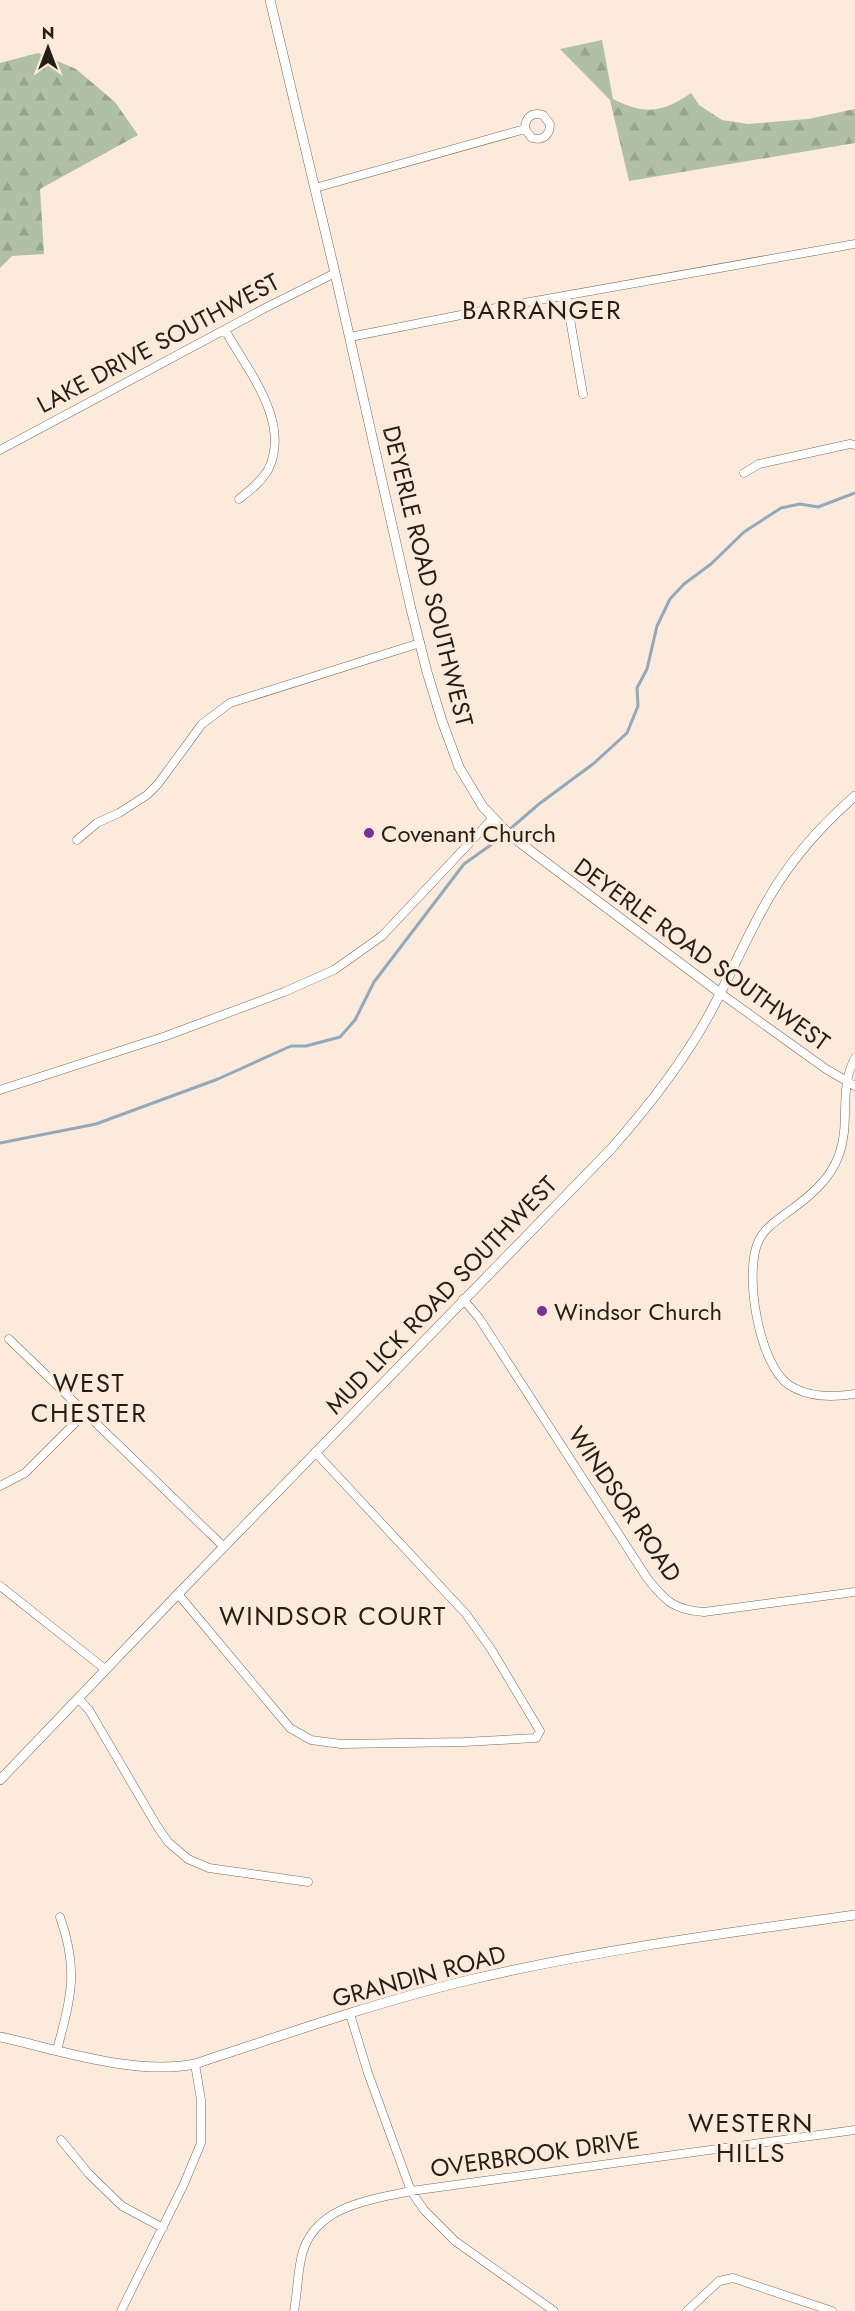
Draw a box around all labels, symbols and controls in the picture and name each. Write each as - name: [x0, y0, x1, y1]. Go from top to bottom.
- north arrow: [18, 18, 78, 78]
- text: N: [42, 22, 54, 45]
- street label: LAKE DRIVE SOUTHWEST: [31, 264, 285, 422]
- district label: BARRANGER: [462, 291, 622, 329]
- street label: DEYERLE ROAD SOUTHWEST: [374, 422, 482, 730]
- place label: Covenant Church: [381, 816, 556, 851]
- marker: Covenant Church: [362, 826, 376, 840]
- street label: DEYERLE ROAD SOUTHWEST: [567, 849, 837, 1059]
- street label: MUD LICK ROAD SOUTHWEST: [317, 1168, 565, 1422]
- place label: Windsor Church: [554, 1294, 722, 1329]
- marker: Windsor Church: [535, 1304, 549, 1318]
- district label: WEST CHESTER: [31, 1364, 147, 1432]
- street label: WINDSOR ROAD: [560, 1419, 690, 1589]
- district label: WINDSOR COURT: [219, 1597, 447, 1635]
- street label: GRANDIN ROAD: [328, 1936, 510, 2016]
- district label: WESTERN HILLS: [688, 2104, 814, 2172]
- street label: OVERBROOK DRIVE: [428, 2122, 642, 2186]

